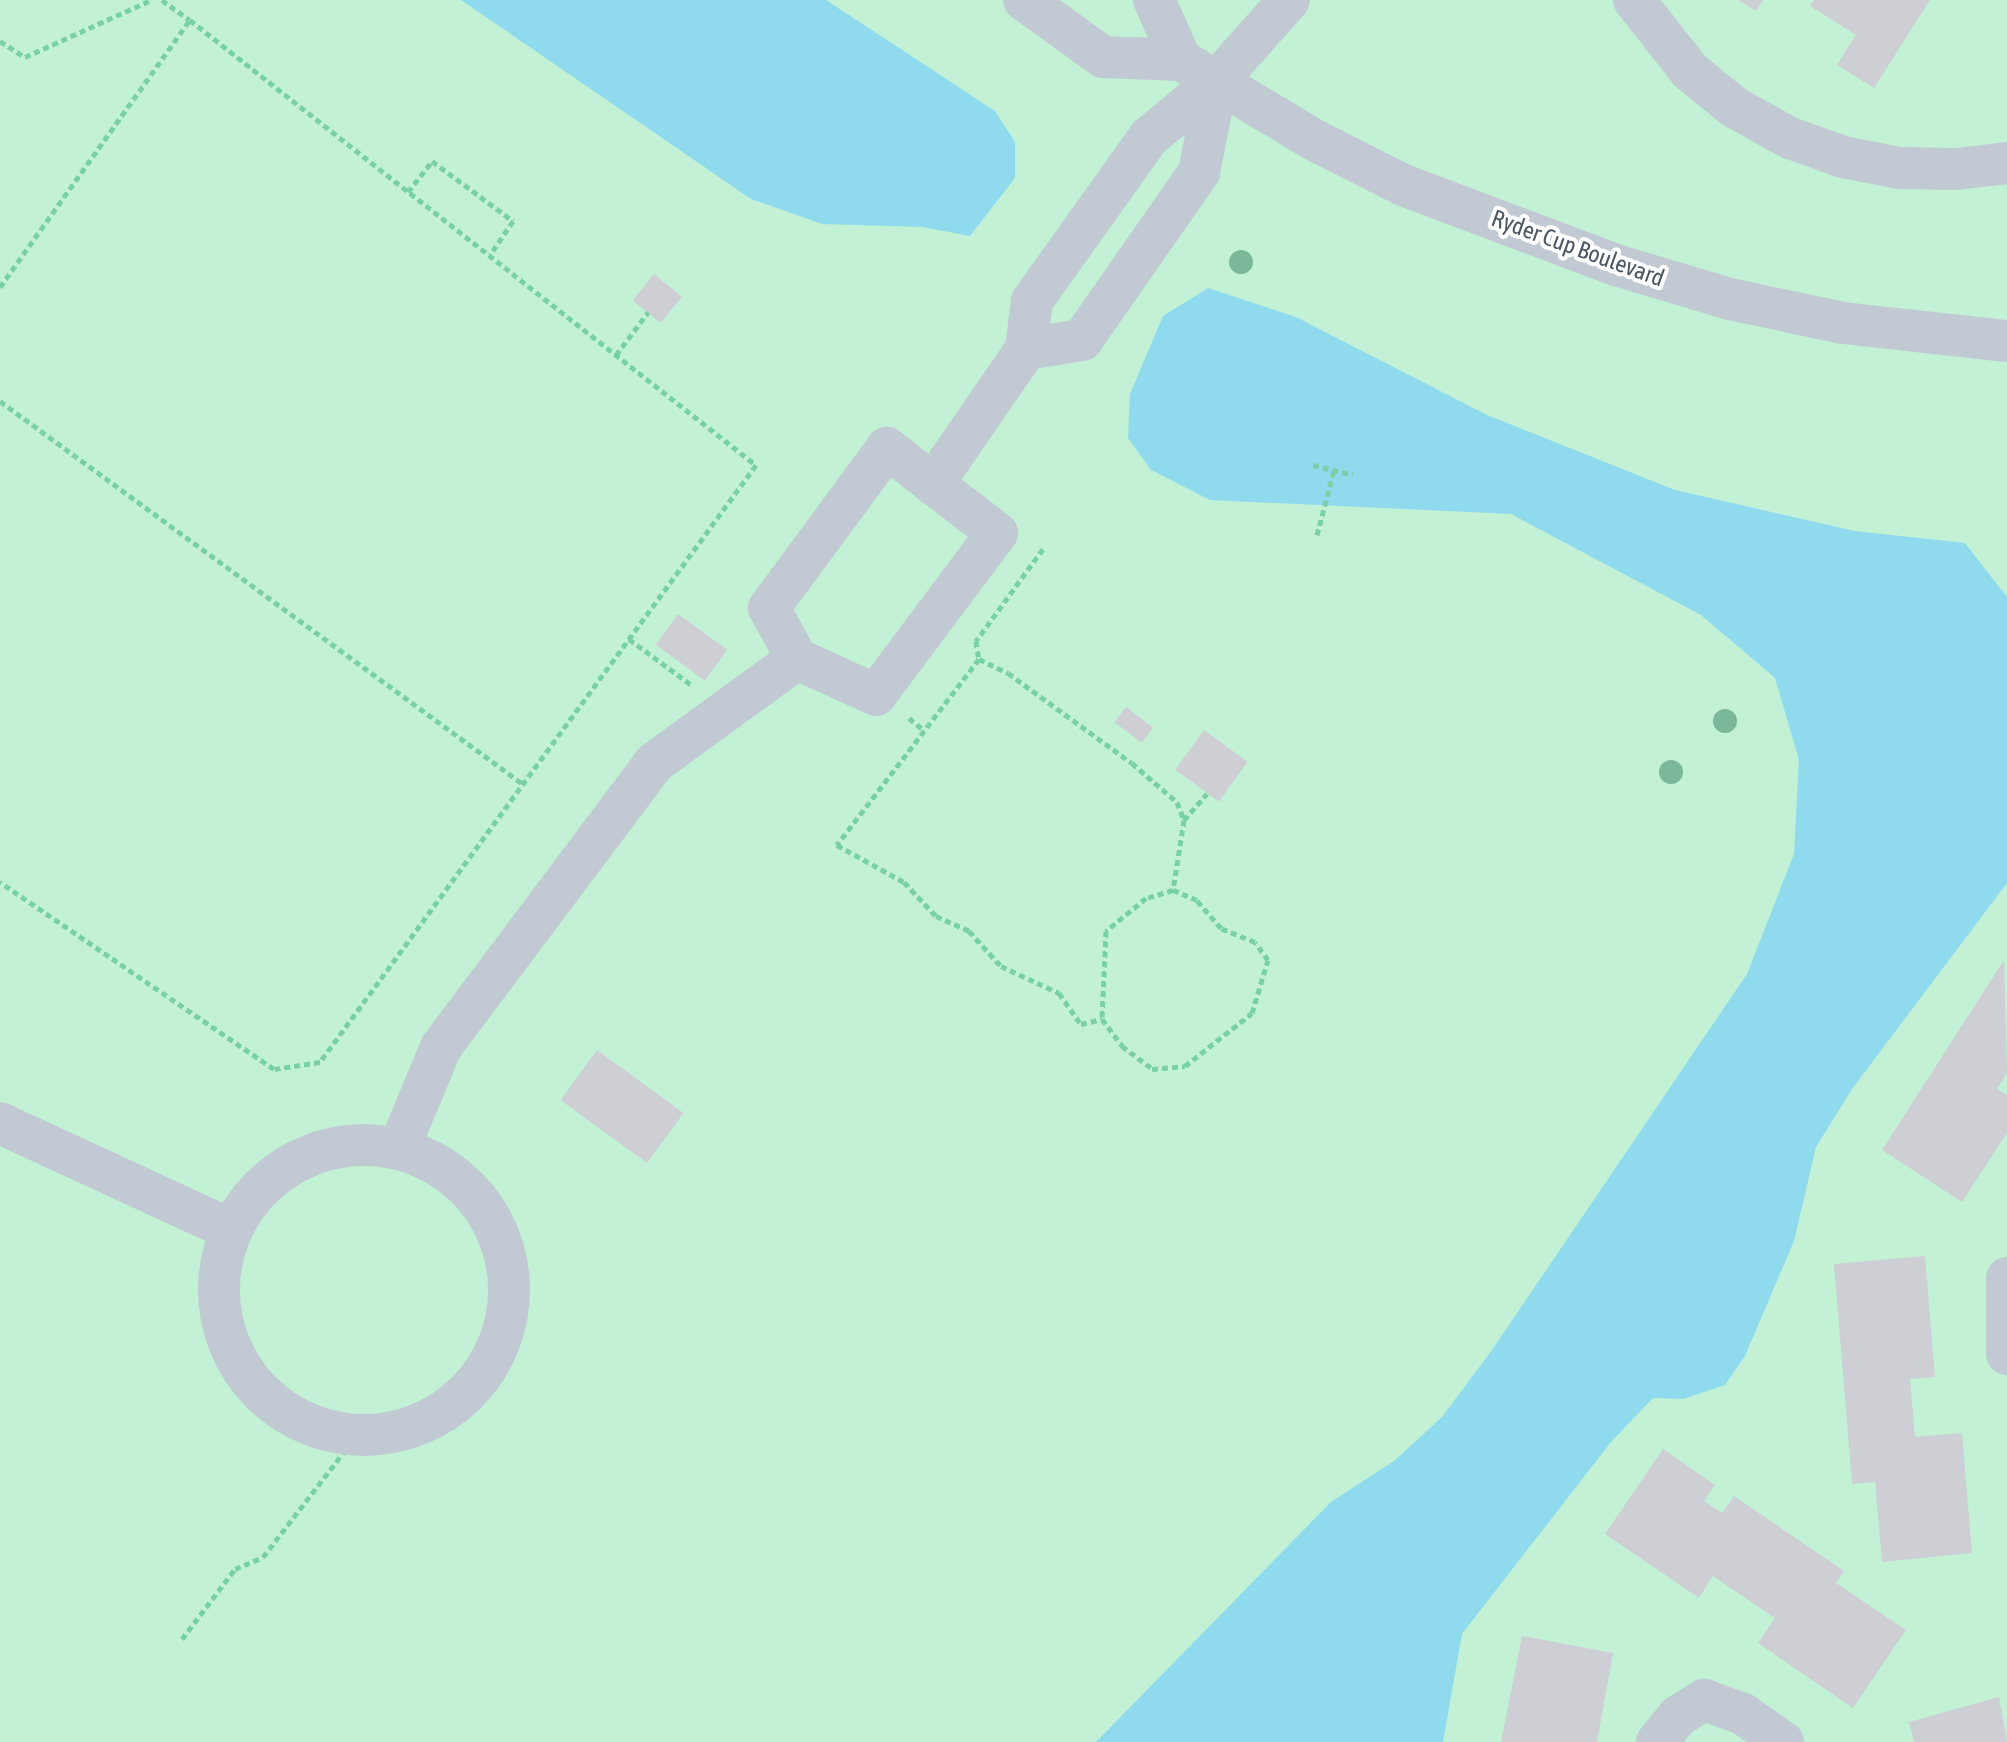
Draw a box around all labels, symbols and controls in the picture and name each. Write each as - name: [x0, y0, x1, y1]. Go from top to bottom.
- street label: Ryder Cup Boulevard: [1488, 203, 1668, 293]

